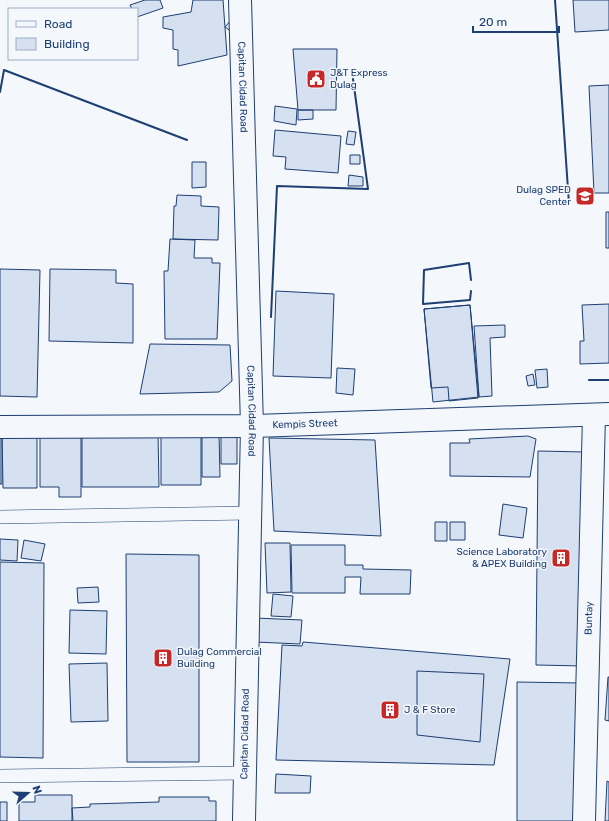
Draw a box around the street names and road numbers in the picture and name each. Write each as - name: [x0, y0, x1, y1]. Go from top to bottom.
- street label: Capitan Cidad Road: [235, 41, 250, 133]
- street label: Capitan Cidad Road: [244, 365, 258, 457]
- street label: Kempis Street: [272, 417, 338, 431]
- street label: Buntay: [583, 601, 595, 635]
- street label: Capitan Cidad Road: [238, 688, 252, 780]

